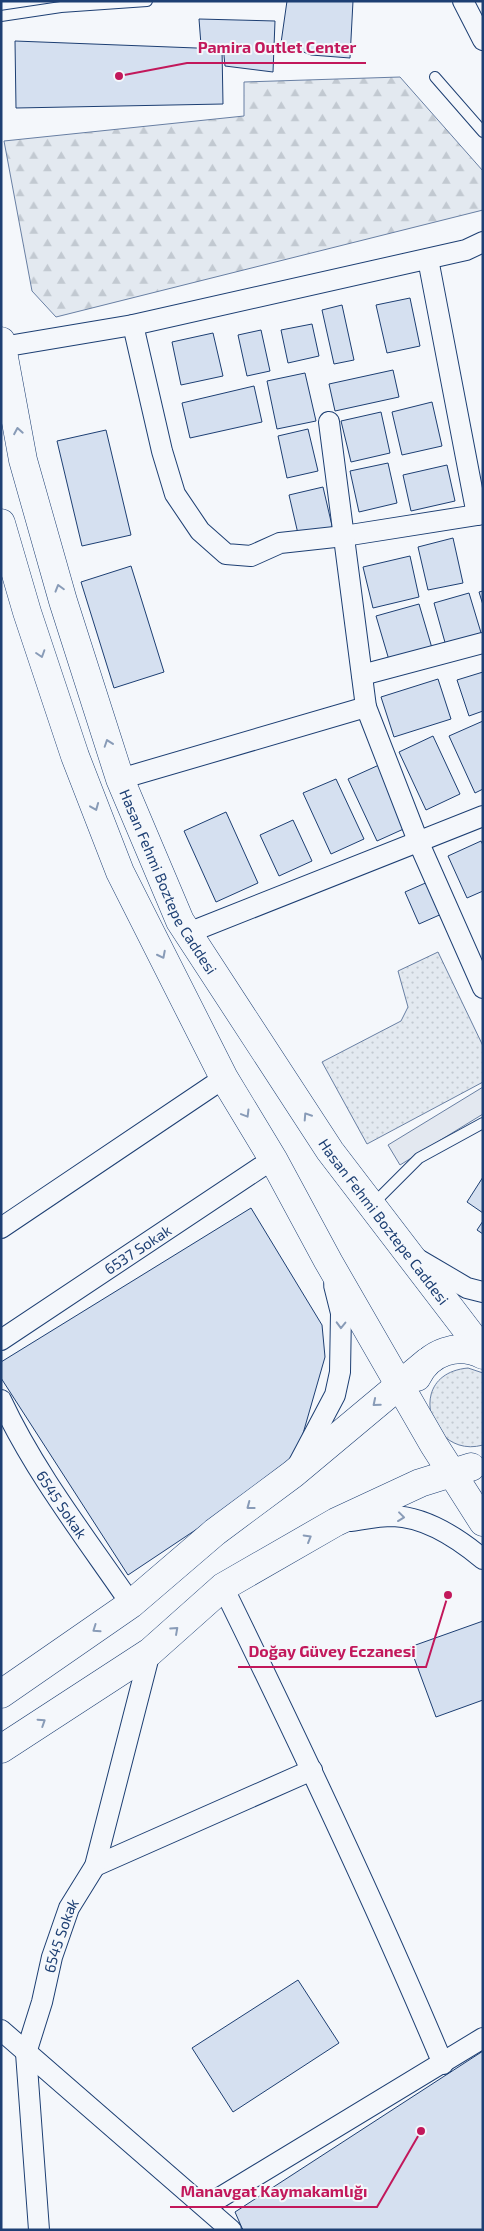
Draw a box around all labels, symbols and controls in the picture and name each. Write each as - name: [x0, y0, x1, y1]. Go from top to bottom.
- callout: Pamira Outlet Center: [187, 32, 366, 63]
- text: Pamira Outlet Center: [198, 37, 356, 56]
- one-way arrow: [13, 426, 23, 435]
- one-way arrow: [55, 584, 65, 592]
- one-way arrow: [35, 649, 45, 658]
- one-way arrow: [104, 739, 114, 747]
- street label: Hasan Fehmi Boztepe Caddesi: [116, 786, 221, 977]
- one-way arrow: [88, 802, 99, 811]
- one-way arrow: [156, 949, 166, 958]
- one-way arrow: [240, 1108, 250, 1117]
- one-way arrow: [304, 1112, 314, 1121]
- street label: Hasan Fehmi Boztepe Caddesi: [315, 1135, 453, 1308]
- street label: 6537 Sokak: [101, 1220, 175, 1278]
- one-way arrow: [336, 1322, 346, 1330]
- one-way arrow: [372, 1398, 381, 1407]
- street label: 6545 Sokak: [33, 1467, 91, 1542]
- one-way arrow: [246, 1500, 256, 1509]
- one-way arrow: [397, 1512, 406, 1522]
- one-way arrow: [303, 1534, 312, 1544]
- one-way arrow: [92, 1623, 102, 1632]
- one-way arrow: [170, 1626, 179, 1635]
- callout: Doğay Güvey Eczanesi: [238, 1636, 426, 1667]
- text: Doğay Güvey Eczanesi: [248, 1641, 416, 1661]
- one-way arrow: [37, 1719, 46, 1729]
- street label: 6545 Sokak: [40, 1894, 82, 1974]
- callout: Manavgat Kaymakamlığı: [170, 2176, 377, 2207]
- text: Manavgat Kaymakamlığı: [181, 2181, 367, 2201]

